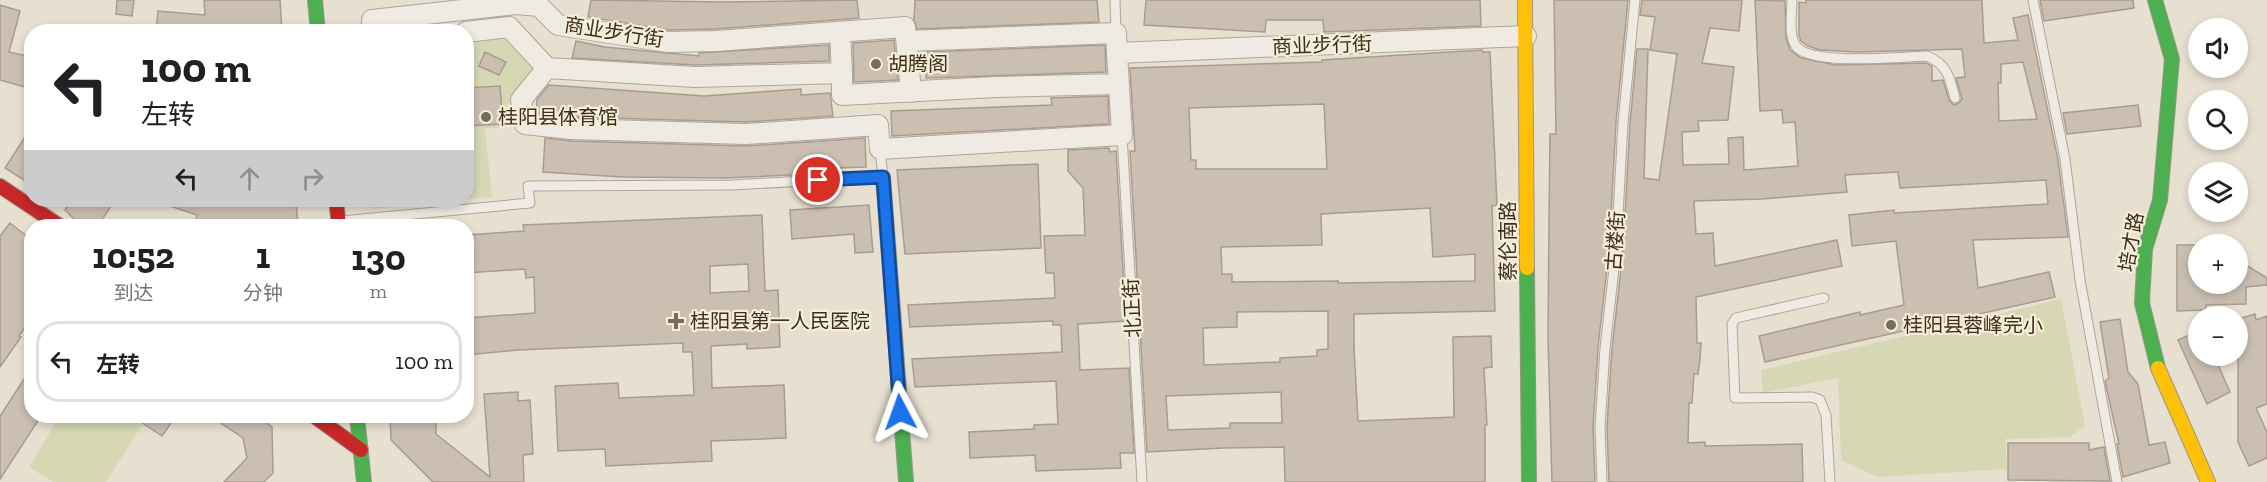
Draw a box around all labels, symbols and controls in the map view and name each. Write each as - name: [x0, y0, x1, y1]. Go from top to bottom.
- street label: 商业步行街: [563, 12, 665, 52]
- map controls: [2188, 18, 2248, 366]
- button: sound: [2188, 18, 2248, 78]
- street label: 商业步行街: [1272, 31, 1372, 59]
- text: 100 m: [141, 42, 251, 93]
- icon: left: [42, 48, 120, 126]
- place label: 胡腾阁: [888, 52, 948, 76]
- marker: 胡腾阁: [869, 57, 883, 71]
- button: search: [2188, 90, 2248, 150]
- text: 左转: [141, 99, 195, 131]
- place label: 桂阳县体育馆: [498, 105, 618, 129]
- marker: 桂阳县体育馆: [479, 110, 493, 124]
- pin: [792, 154, 843, 205]
- icon: left: [170, 162, 203, 195]
- icon: ahead: [233, 162, 266, 195]
- icon: right: [296, 162, 329, 195]
- button: layers: [2188, 162, 2248, 222]
- icon: arrive: [801, 163, 834, 196]
- street label: 蔡伦南路: [1496, 201, 1520, 281]
- street label: 古楼街: [1601, 210, 1629, 272]
- street label: 培才路: [2114, 210, 2148, 274]
- text: 10:52: [92, 234, 175, 277]
- text: 1: [256, 234, 270, 277]
- button: +: [2188, 234, 2248, 294]
- text: 130: [351, 236, 406, 279]
- street label: 北正街: [1118, 277, 1146, 339]
- text: m: [370, 279, 387, 303]
- text: 到达: [113, 281, 153, 305]
- text: 分钟: [243, 281, 283, 305]
- button: −: [2188, 306, 2248, 366]
- place label: 桂阳县第一人民医院: [690, 309, 870, 333]
- marker: 桂阳县第一人民医院: [667, 312, 685, 330]
- place label: 桂阳县蓉峰完小: [1903, 313, 2043, 337]
- marker: 桂阳县蓉峰完小: [1884, 318, 1898, 332]
- icon: left: [45, 345, 78, 378]
- text: 100 m: [395, 348, 453, 375]
- text: 左转: [96, 351, 140, 378]
- position arrow: [868, 380, 932, 444]

